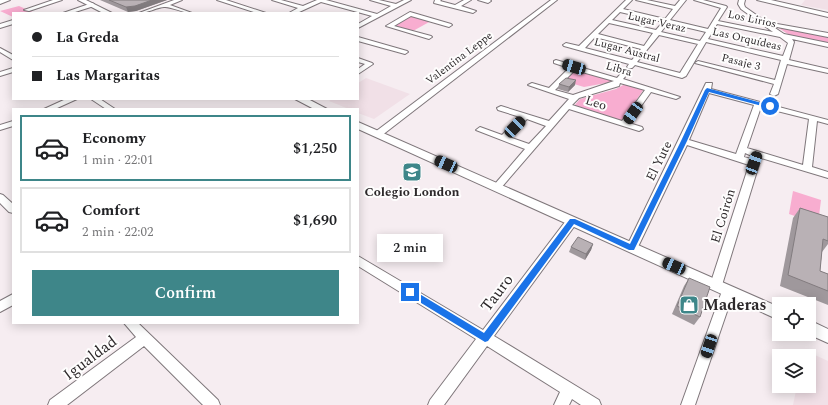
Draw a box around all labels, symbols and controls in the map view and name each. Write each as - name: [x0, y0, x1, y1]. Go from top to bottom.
- street label: Los Lirios: [726, 6, 778, 32]
- street label: Lugar Veraz: [626, 7, 688, 37]
- street label: Las Orquídeas: [711, 23, 783, 55]
- text: La Greda: [56, 26, 119, 49]
- street label: Valentina Leppe: [422, 27, 496, 89]
- street label: Lugar Austral: [592, 33, 662, 67]
- street label: Pasaje 3: [720, 49, 763, 75]
- street label: Libra: [604, 57, 635, 81]
- car: [561, 58, 587, 76]
- text: Las Margaritas: [56, 64, 160, 87]
- street label: Leo: [583, 90, 609, 116]
- route start: [761, 97, 779, 115]
- car: [621, 100, 645, 126]
- car: [502, 114, 528, 140]
- text: Economy: [82, 127, 146, 150]
- icon: car: [34, 130, 70, 166]
- text: $1,250: [293, 137, 337, 160]
- street label: El Yute: [641, 138, 677, 184]
- text: 1 min · 22:01: [82, 150, 154, 170]
- car: [744, 150, 764, 176]
- car: [433, 154, 459, 174]
- school or university icon: Colegio London: [401, 161, 423, 183]
- place label: Colegio London: [364, 182, 460, 202]
- street label: El Coirón: [705, 186, 741, 246]
- text: Comfort: [82, 199, 140, 222]
- icon: car: [34, 202, 70, 238]
- text: $1,690: [293, 209, 337, 232]
- text: 2 min · 22:02: [82, 222, 154, 242]
- callout: 2 min: [377, 234, 443, 262]
- text: 2 min: [393, 238, 427, 258]
- car: [661, 256, 687, 276]
- street label: Tauro: [475, 269, 519, 317]
- button: Confirm: [32, 270, 339, 316]
- route end: [401, 283, 419, 301]
- place label: Maderas: [703, 293, 767, 317]
- shop icon: Maderas: [678, 294, 700, 316]
- map controls: [772, 297, 816, 393]
- button: locate: [772, 297, 816, 341]
- street label: Igualdad: [58, 330, 122, 386]
- car: [699, 333, 719, 359]
- button: layers: [772, 349, 816, 393]

